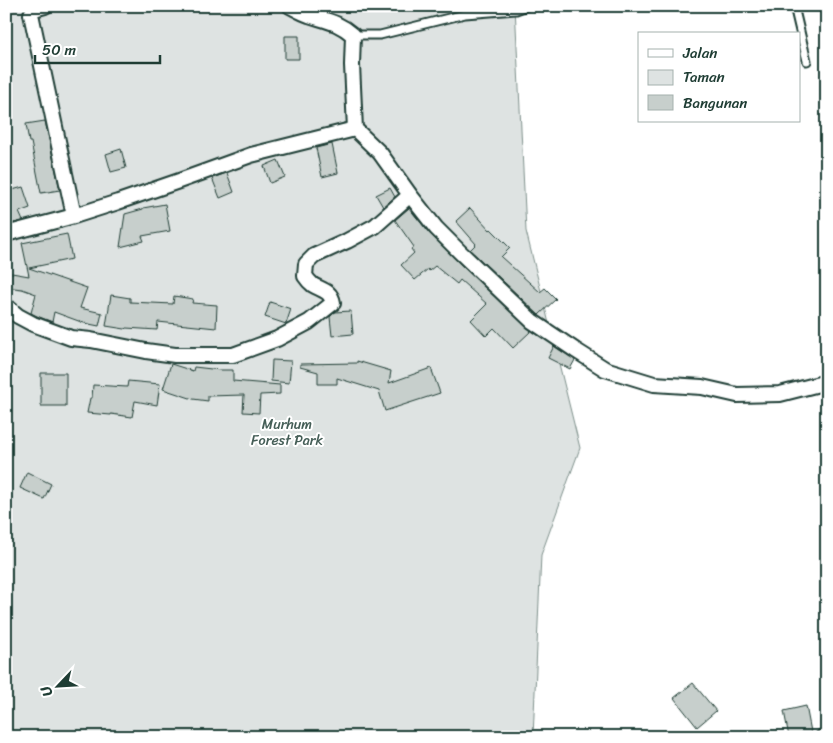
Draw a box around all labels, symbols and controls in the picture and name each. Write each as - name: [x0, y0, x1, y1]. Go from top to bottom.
- scale bar: [35, 32, 160, 64]
- legend: [638, 32, 800, 122]
- text: 50 m: [42, 37, 77, 63]
- text: Jalan: [682, 40, 717, 66]
- text: Taman: [683, 64, 725, 90]
- text: Bangunan: [683, 90, 747, 116]
- park label: Murhum Forest Park: [251, 412, 324, 453]
- north arrow: [32, 660, 82, 710]
- text: U: [33, 681, 60, 701]

